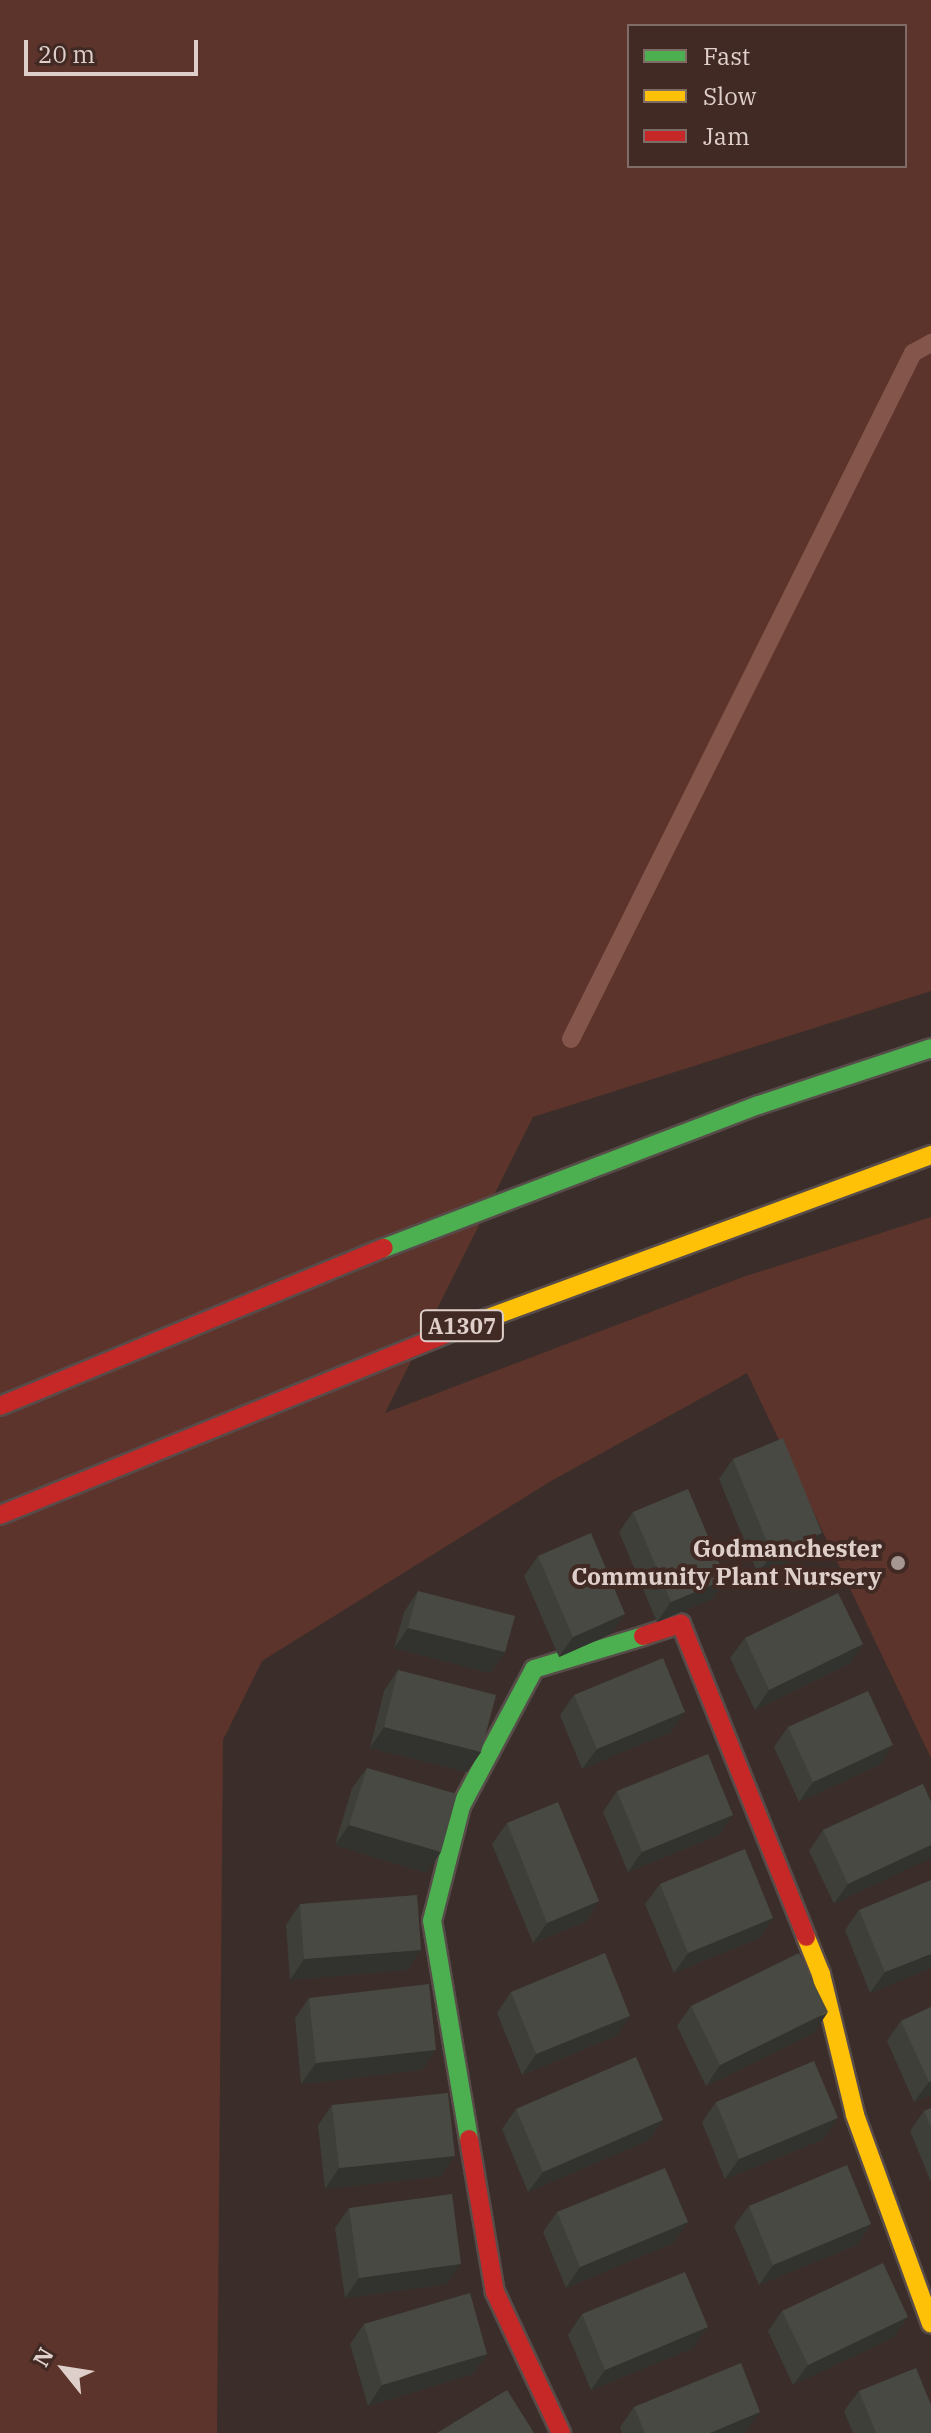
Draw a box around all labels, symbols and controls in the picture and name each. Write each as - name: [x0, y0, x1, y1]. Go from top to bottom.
- scale bar: [28, 24, 202, 74]
- legend: [627, 24, 907, 168]
- text: 20 m: [38, 38, 95, 70]
- text: Fast: [703, 40, 750, 72]
- text: Slow: [703, 80, 756, 112]
- text: Jam: [703, 120, 750, 152]
- road number: A1307: [418, 1308, 506, 1344]
- place label: Godmanchester Community Plant Nursery: [571, 1535, 882, 1591]
- marker: Godmanchester Community Plant Nursery: [889, 1554, 907, 1572]
- north arrow: [24, 2329, 104, 2409]
- text: N: [26, 2342, 60, 2372]

